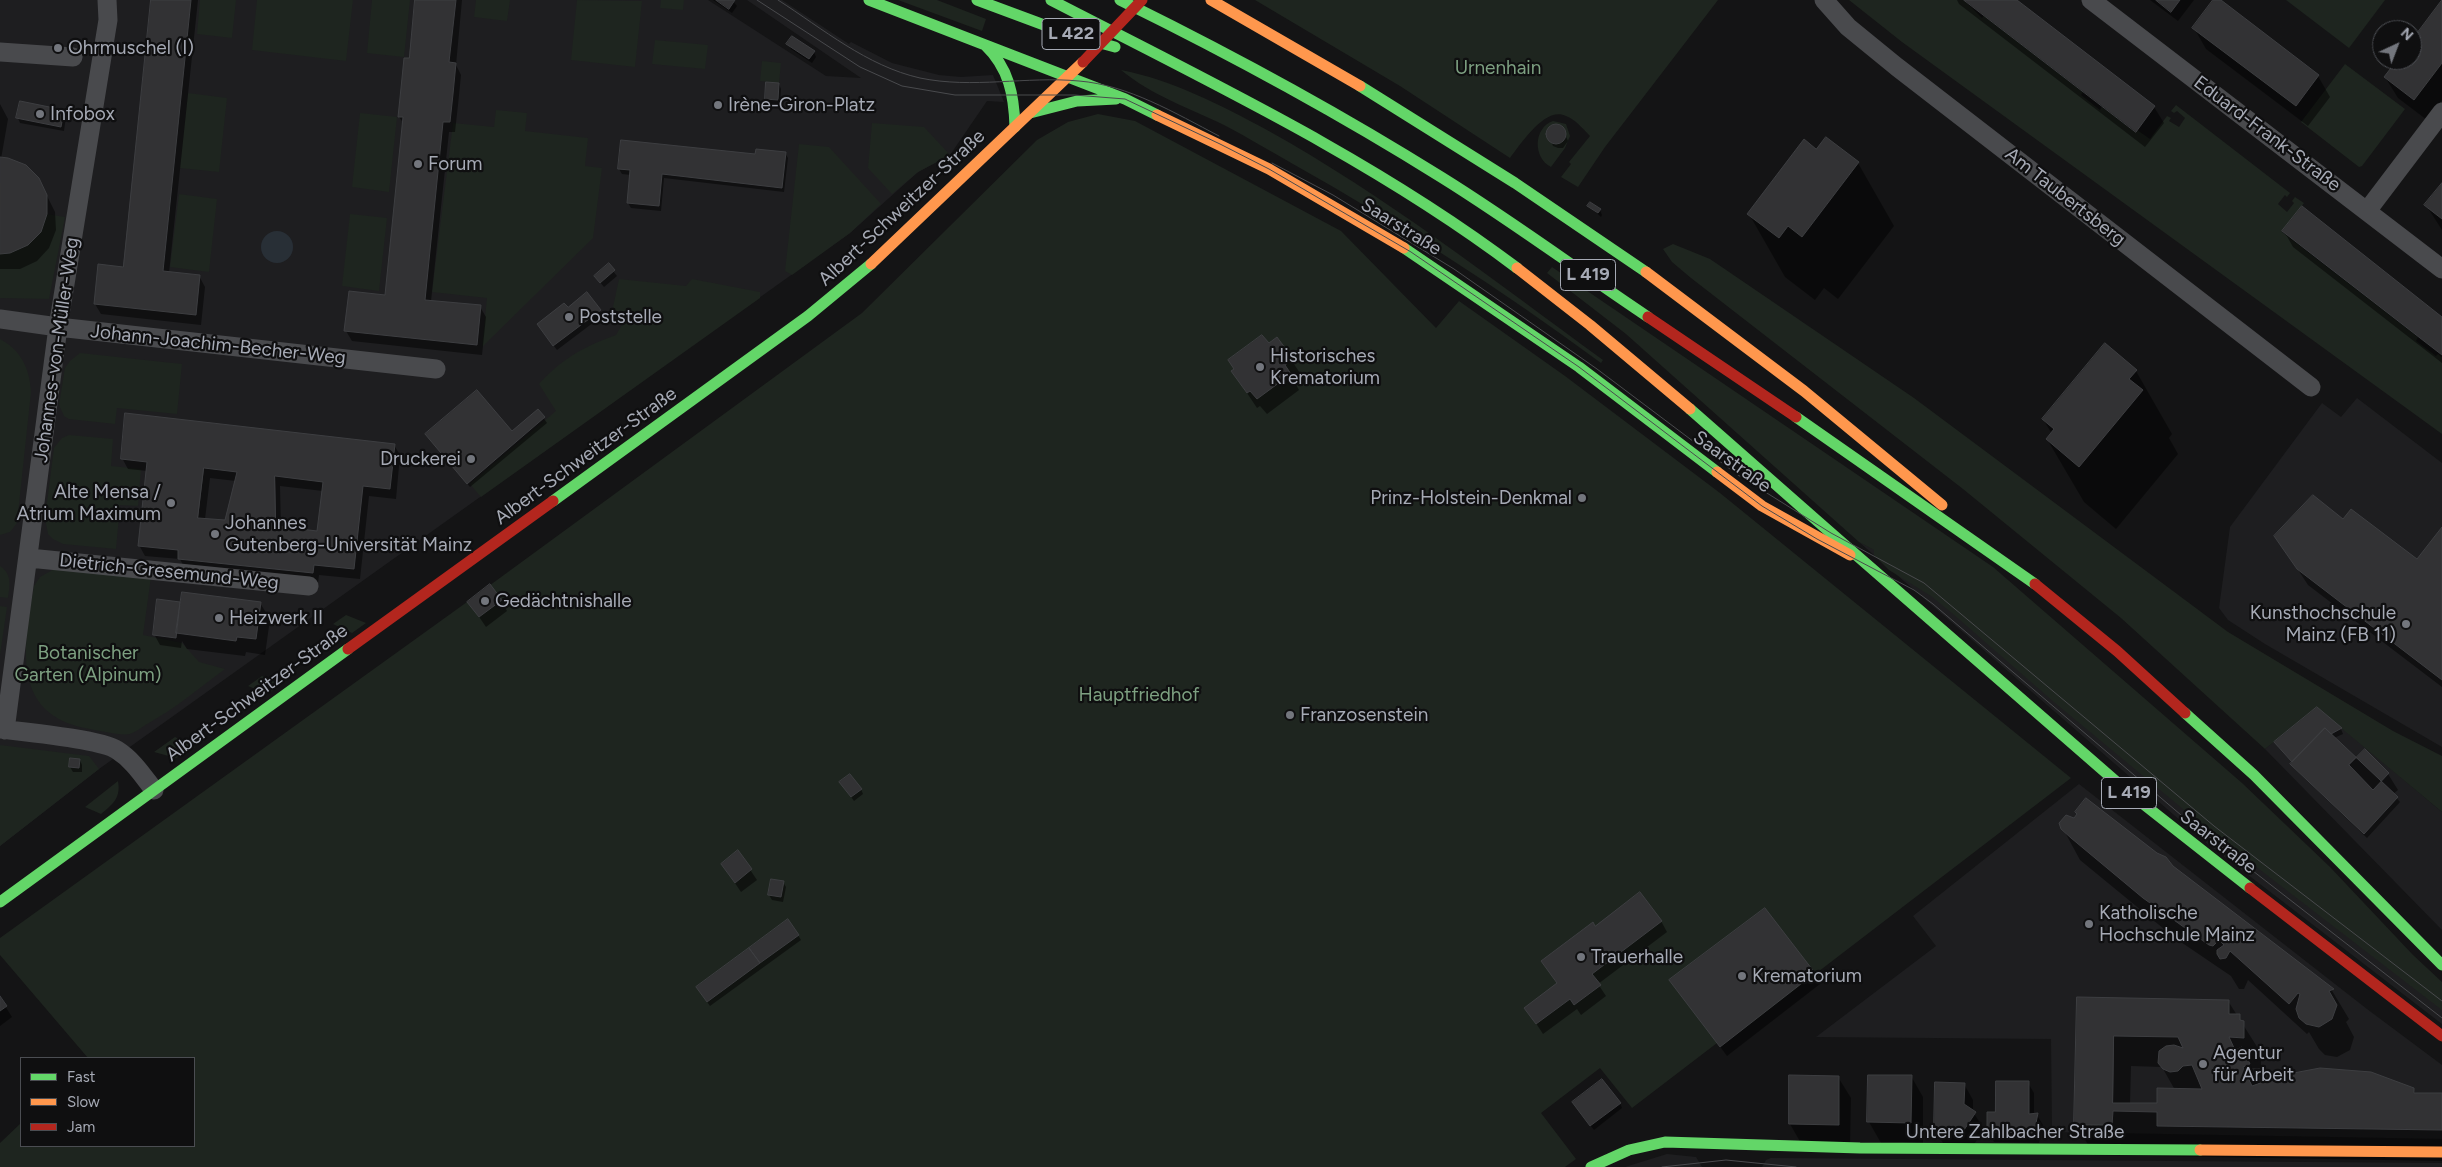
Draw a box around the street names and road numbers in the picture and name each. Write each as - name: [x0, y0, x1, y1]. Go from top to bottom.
- road number: L 422: [1042, 18, 1100, 50]
- street label: Eduard-Frank-Straße: [2189, 71, 2345, 197]
- street label: Albert-Schweitzer-Straße: [814, 125, 990, 291]
- street label: Am Taubertsberg: [2000, 143, 2130, 251]
- street label: Saarstraße: [1356, 193, 1446, 261]
- street label: Johannes-von-Müller-Weg: [30, 236, 84, 464]
- road number: L 419: [1560, 260, 1616, 290]
- street label: Johann-Joachim-Becher-Weg: [89, 320, 347, 370]
- street label: Albert-Schweitzer-Straße: [491, 382, 681, 530]
- street label: Saarstraße: [1689, 426, 1775, 498]
- street label: Dietrich-Gresemund-Weg: [58, 549, 280, 595]
- street label: Albert-Schweitzer-Straße: [162, 619, 352, 767]
- road number: L 419: [2102, 778, 2156, 808]
- street label: Saarstraße: [2175, 805, 2261, 879]
- street label: Untere Zahlbacher Straße: [1906, 1121, 2124, 1143]

